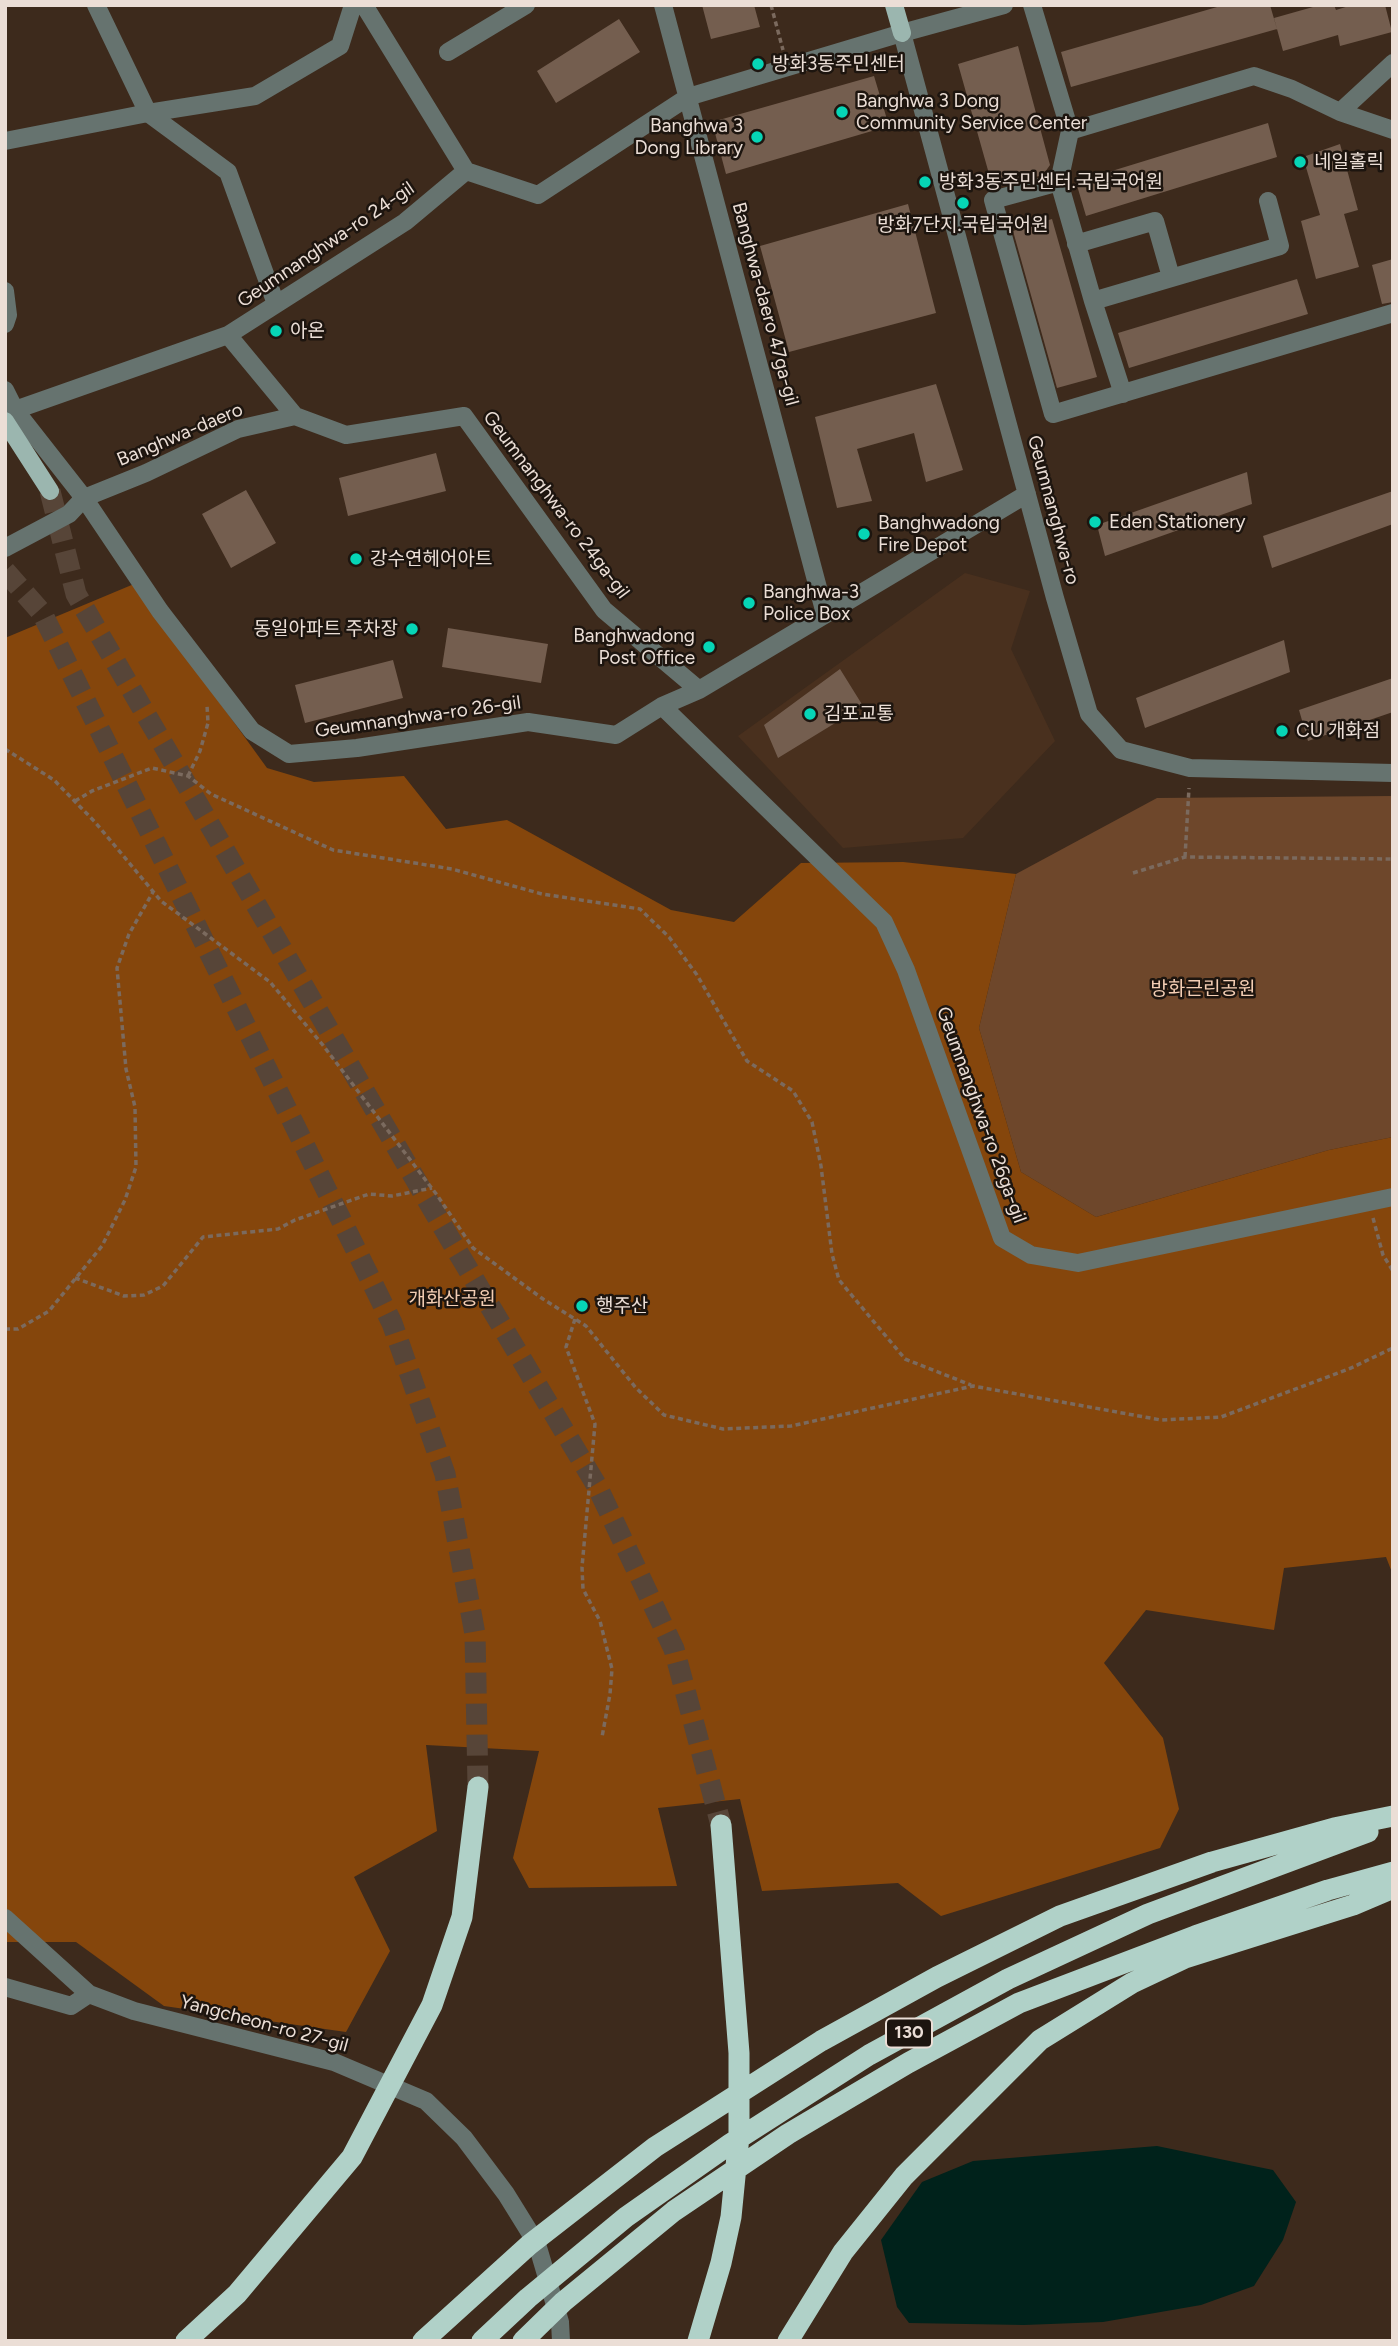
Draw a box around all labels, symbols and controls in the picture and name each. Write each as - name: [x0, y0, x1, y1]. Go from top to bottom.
- place label: 방화3동주민센터: [772, 53, 905, 75]
- marker: 방화3동주민센터: [750, 56, 766, 72]
- place label: Banghwa 3 Dong Community Service Center: [856, 90, 1087, 134]
- marker: Banghwa 3 Dong Community Service Center: [834, 104, 850, 120]
- place label: Banghwa 3 Dong Library: [635, 115, 743, 159]
- marker: Banghwa 3 Dong Library: [749, 129, 765, 145]
- place label: 네일홀릭: [1314, 151, 1384, 173]
- marker: 네일홀릭: [1292, 154, 1308, 170]
- place label: 방화3동주민센터.국립국어원: [939, 171, 1163, 193]
- marker: 방화3동주민센터.국립국어원: [917, 174, 933, 190]
- street label: Geumnanghwa-ro 24-gil: [233, 177, 419, 313]
- marker: 방화7단지.국립국어원: [955, 195, 971, 211]
- street label: Banghwa-daero 47ga-gil: [727, 200, 803, 408]
- place label: 방화7단지.국립국어원: [877, 214, 1049, 236]
- place label: 아온: [290, 320, 325, 342]
- marker: 아온: [268, 323, 284, 339]
- street label: Banghwa-daero: [114, 398, 246, 472]
- street label: Geumnanghwa-ro 24ga-gil: [478, 407, 634, 603]
- street label: Geumnanghwa-ro: [1022, 433, 1084, 587]
- place label: Eden Stationery: [1109, 511, 1246, 533]
- place label: Banghwadong Fire Depot: [878, 512, 1000, 556]
- marker: Eden Stationery: [1087, 514, 1103, 530]
- marker: Banghwadong Fire Depot: [856, 526, 872, 542]
- place label: 강수연헤어아트: [370, 548, 492, 570]
- marker: 강수연헤어아트: [348, 551, 364, 567]
- place label: Banghwa-3 Police Box: [763, 581, 859, 625]
- marker: Banghwa-3 Police Box: [741, 595, 757, 611]
- place label: 동일아파트 주차장: [253, 618, 398, 640]
- marker: 동일아파트 주차장: [404, 621, 420, 637]
- place label: Banghwadong Post Office: [573, 625, 695, 669]
- marker: Banghwadong Post Office: [701, 639, 717, 655]
- street label: Geumnanghwa-ro 26-gil: [314, 691, 522, 743]
- place label: 김포교통: [824, 703, 894, 725]
- marker: 김포교통: [802, 706, 818, 722]
- place label: CU 개화점: [1296, 720, 1380, 742]
- marker: CU 개화점: [1274, 723, 1290, 739]
- park label: 방화근린공원: [1151, 978, 1255, 1000]
- street label: Geumnanghwa-ro 26ga-gil: [931, 1004, 1031, 1226]
- park label: 개화산공원: [408, 1288, 496, 1310]
- place label: 행주산: [596, 1295, 648, 1317]
- marker: 행주산: [574, 1298, 590, 1314]
- street label: Yangcheon-ro 27-gil: [177, 1991, 351, 2057]
- road number: 130: [886, 2019, 932, 2048]

